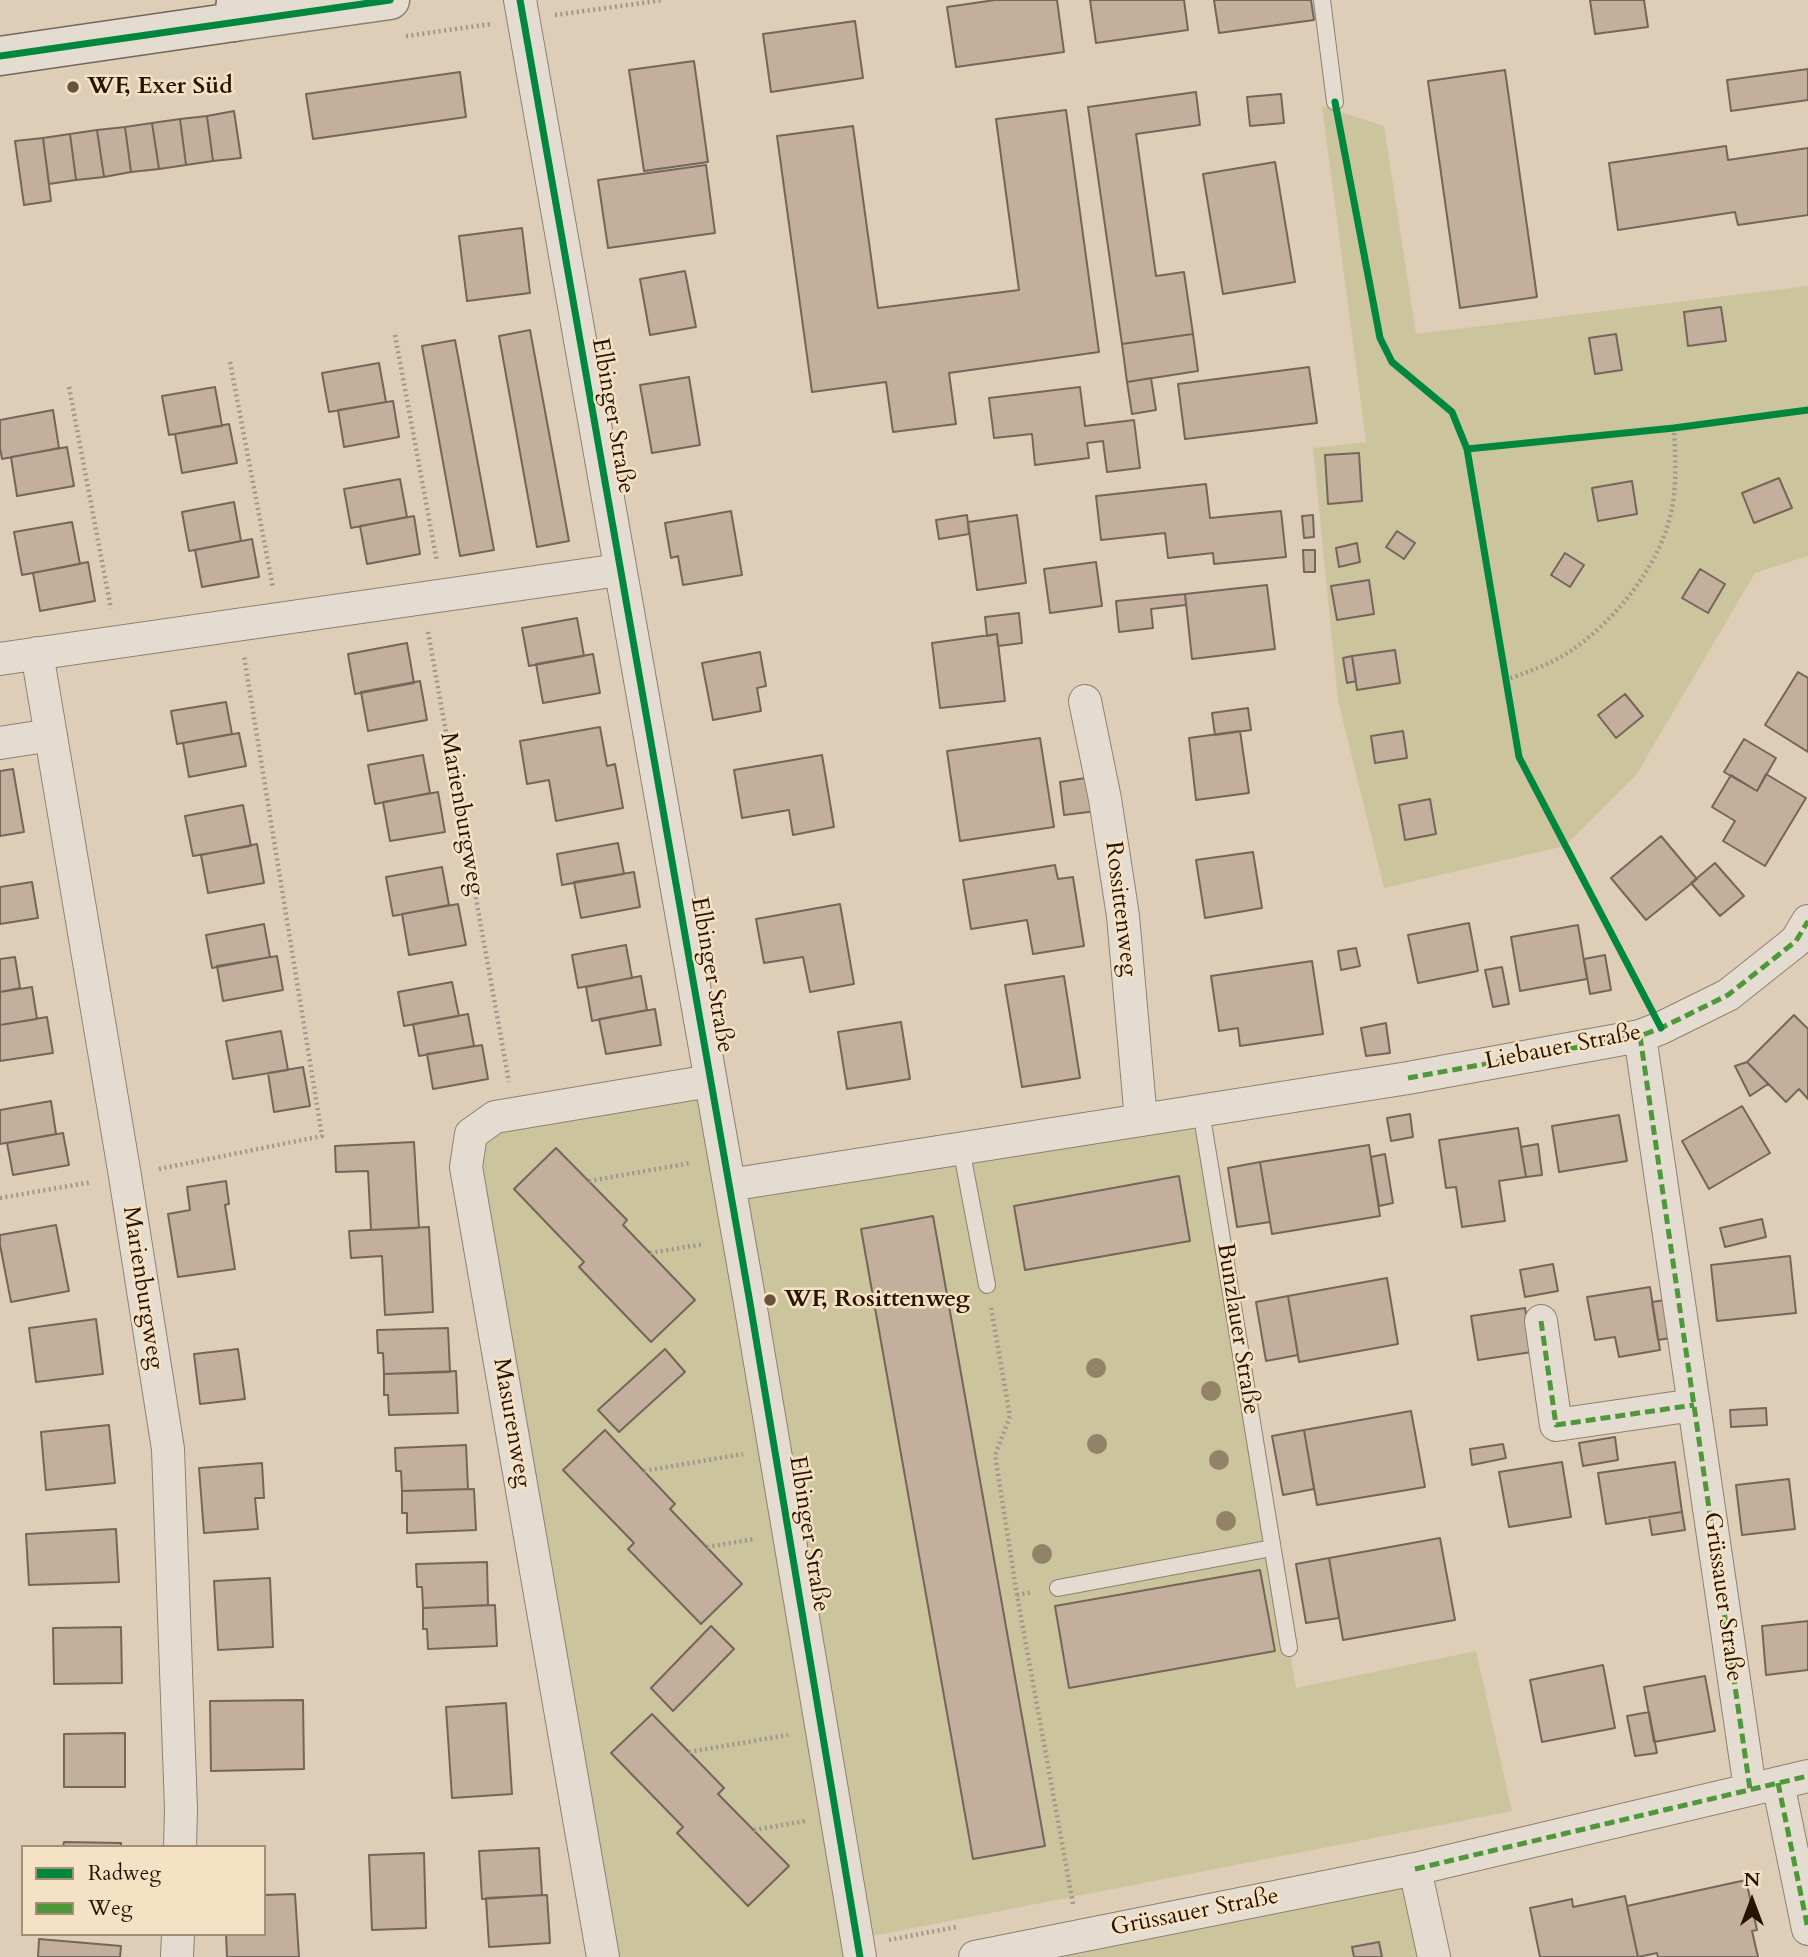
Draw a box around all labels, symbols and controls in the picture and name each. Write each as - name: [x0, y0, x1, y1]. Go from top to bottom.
- place label: WF, Exer Süd: [87, 73, 233, 101]
- marker: WF, Exer Süd: [65, 79, 81, 95]
- street label: Elbinger Straße: [584, 336, 640, 496]
- street label: Marienburgweg: [433, 730, 489, 898]
- street label: Rossittenweg: [1097, 840, 1143, 978]
- street label: Elbinger Straße: [683, 895, 739, 1055]
- street label: Liebauer Straße: [1482, 1019, 1644, 1077]
- street label: Marienburgweg: [115, 1204, 169, 1372]
- street label: Bunzlauer Straße: [1209, 1241, 1265, 1417]
- place label: WF, Rosittenweg: [784, 1286, 970, 1314]
- marker: WF, Rosittenweg: [762, 1292, 778, 1308]
- street label: Masurenweg: [485, 1356, 537, 1490]
- street label: Elbinger Straße: [781, 1454, 835, 1614]
- street label: Grüssauer Straße: [1696, 1511, 1748, 1683]
- legend: [21, 1845, 266, 1936]
- text: Radweg: [88, 1859, 161, 1888]
- north arrow: [1717, 1866, 1787, 1936]
- text: N: [1744, 1867, 1760, 1893]
- street label: Grüssauer Straße: [1109, 1883, 1281, 1943]
- text: Weg: [88, 1894, 133, 1923]

